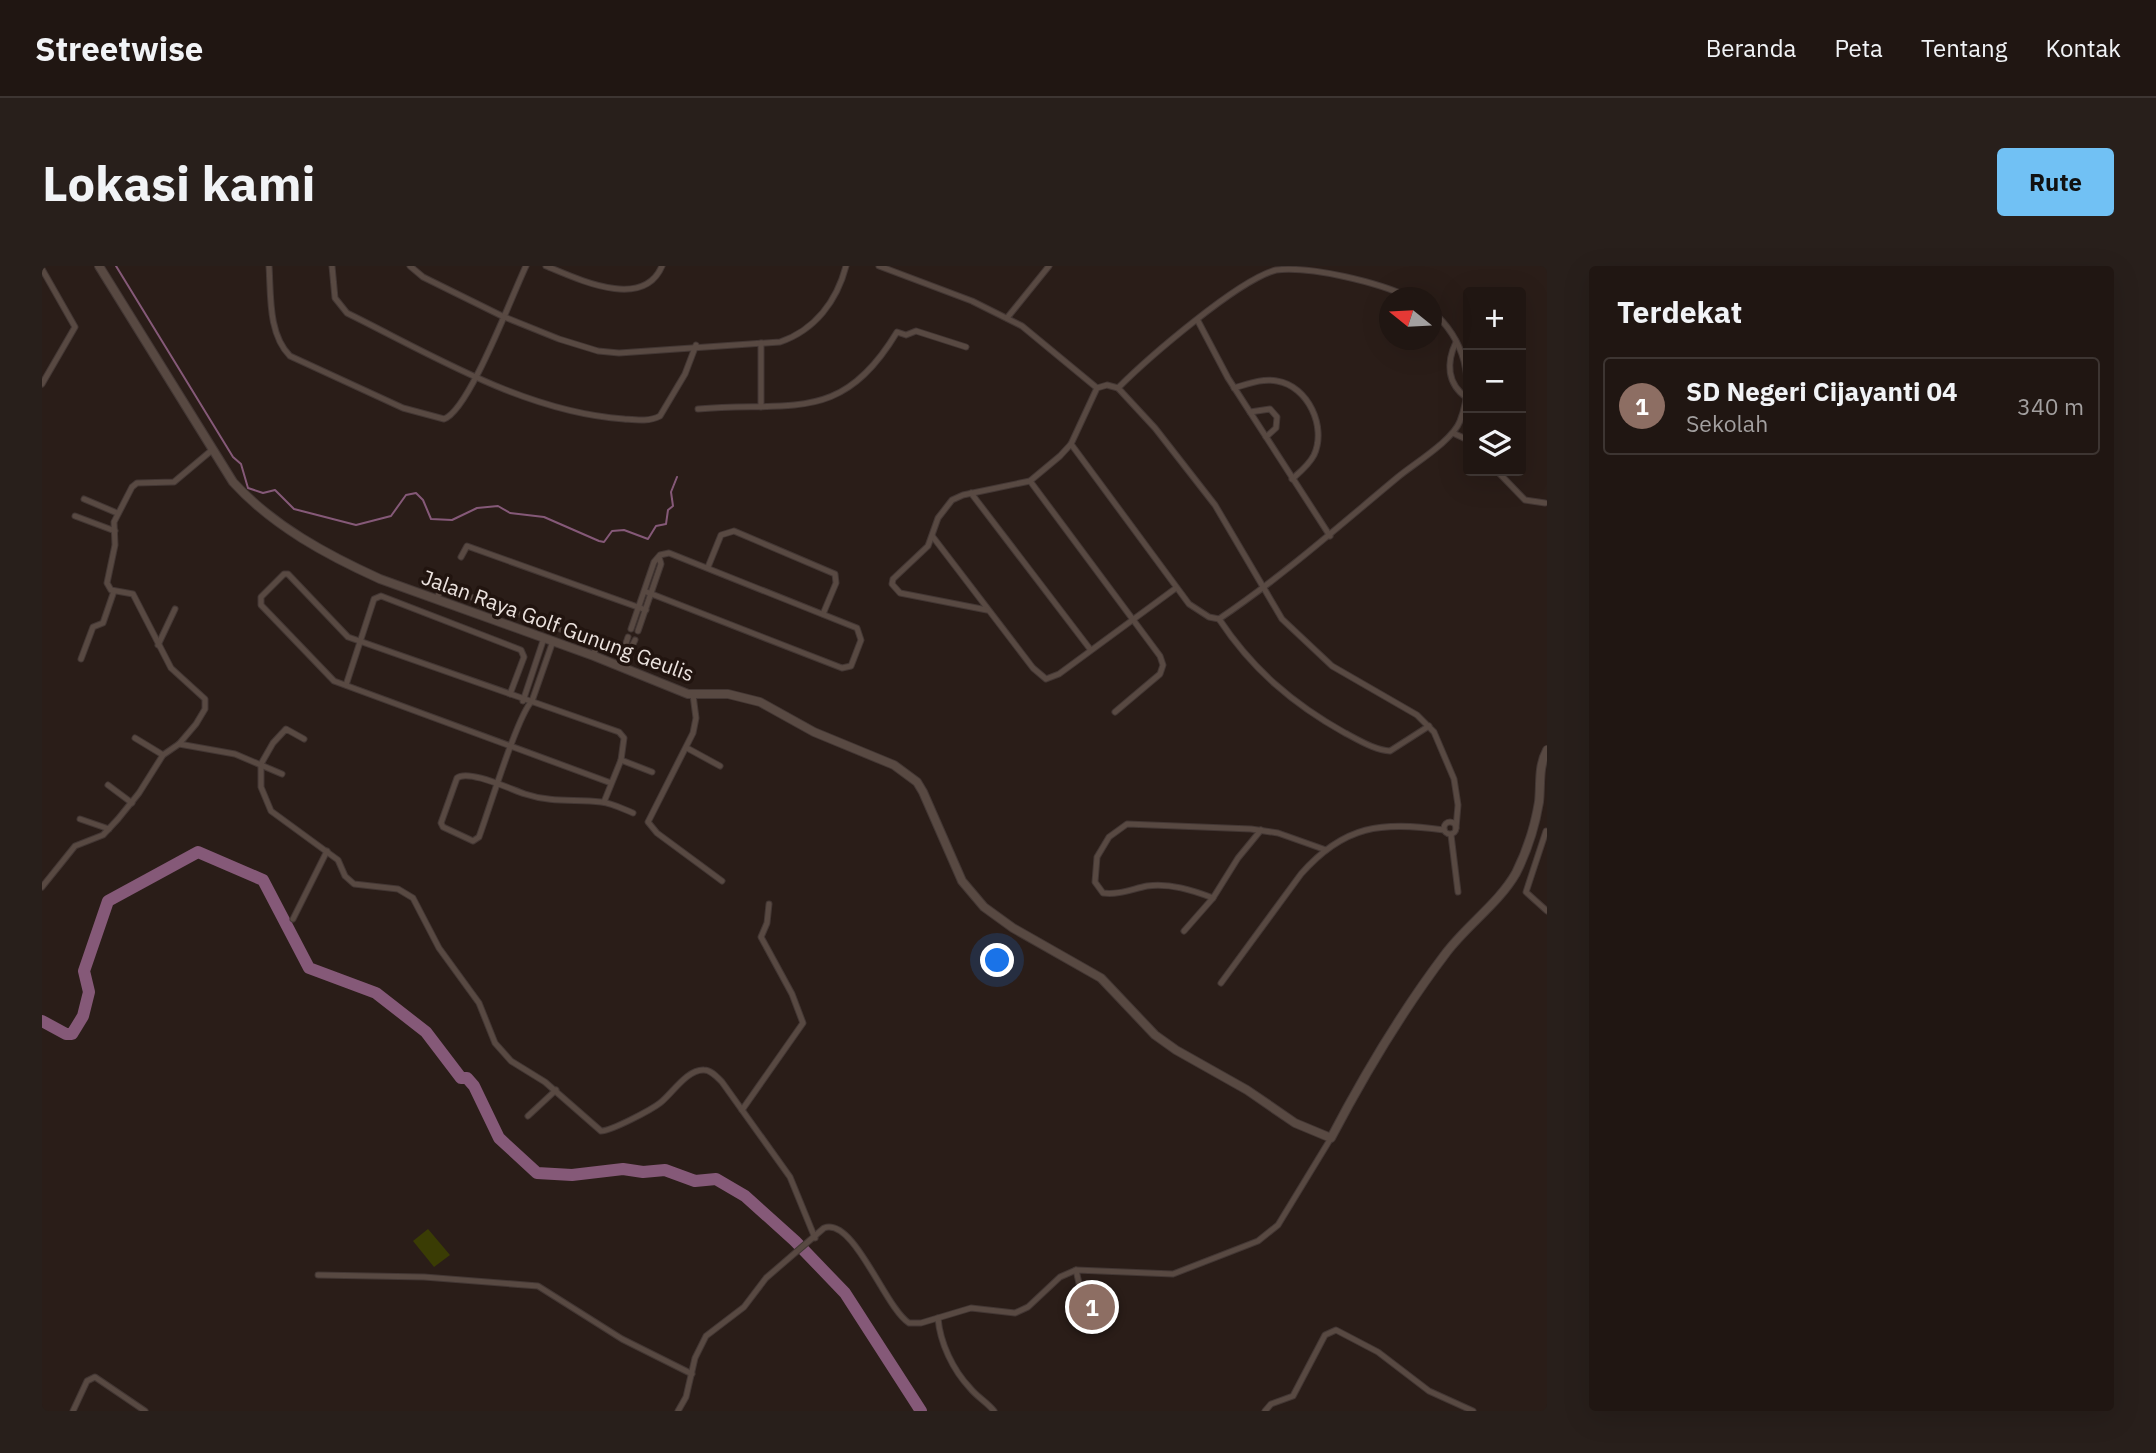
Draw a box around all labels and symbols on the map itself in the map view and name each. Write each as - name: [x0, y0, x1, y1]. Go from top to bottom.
- north arrow: [1379, 287, 1442, 350]
- street label: Jalan Raya Golf Gunung Geulis: [418, 563, 698, 687]
- your location: [980, 943, 1014, 977]
- pin: 1: [1069, 1281, 1115, 1333]

